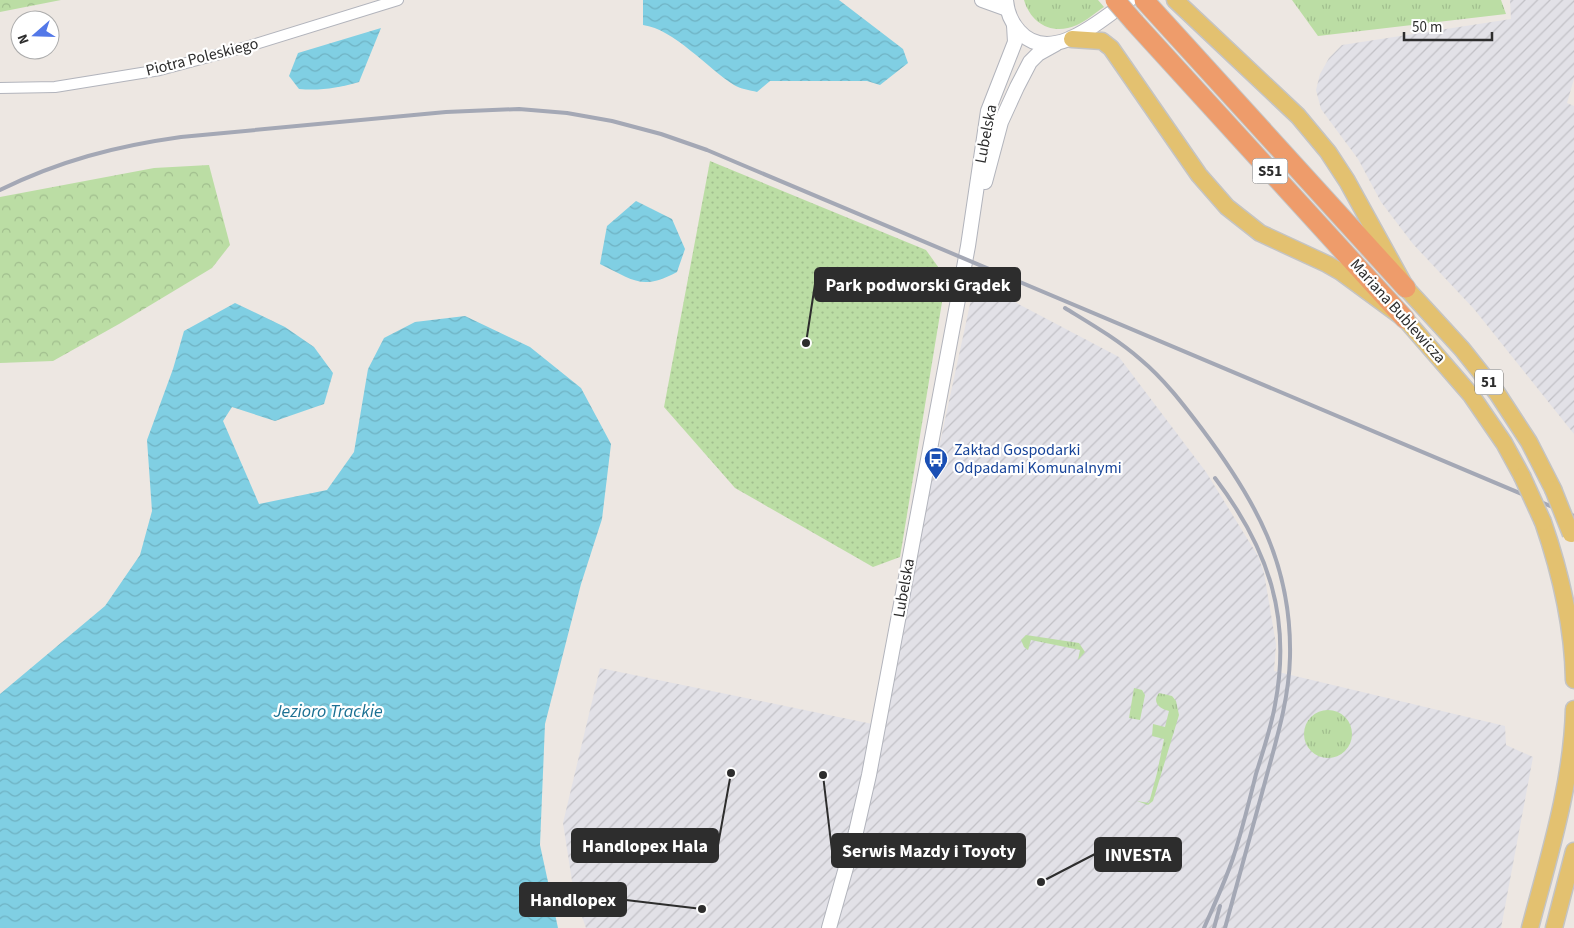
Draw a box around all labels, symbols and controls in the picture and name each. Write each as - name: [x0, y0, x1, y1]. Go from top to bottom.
- north arrow: [10, 10, 60, 60]
- scale bar: [1404, 10, 1492, 42]
- text: 50 m: [1412, 17, 1442, 38]
- text: N: [13, 31, 35, 47]
- street label: Piotra Poleskiego: [143, 32, 261, 82]
- street label: Lubelska: [970, 103, 1002, 165]
- road number: S51: [1252, 158, 1288, 184]
- street label: Mariana Bublewicza: [1345, 254, 1451, 368]
- callout: Park podworski Grądek: [815, 268, 1020, 301]
- text: Park podworski Grądek: [825, 273, 1011, 298]
- road number: 51: [1475, 370, 1503, 394]
- place label: Zakład Gospodarki Odpadami Komunalnymi: [954, 439, 1122, 479]
- bus stop icon: Zakład Gospodarki Odpadami Komunalnymi: [923, 446, 949, 480]
- street label: Lubelska: [888, 557, 920, 619]
- water label: Jezioro Trackie: [272, 699, 383, 724]
- callout: Handlopex Hala: [572, 829, 718, 862]
- text: Handlopex Hala: [582, 834, 708, 859]
- callout: Serwis Mazdy i Toyoty: [832, 834, 1025, 867]
- callout: INVESTA: [1095, 838, 1181, 871]
- text: Serwis Mazdy i Toyoty: [842, 839, 1016, 864]
- text: INVESTA: [1105, 843, 1172, 868]
- callout: Handlopex: [520, 883, 626, 916]
- text: Handlopex: [530, 888, 616, 913]

